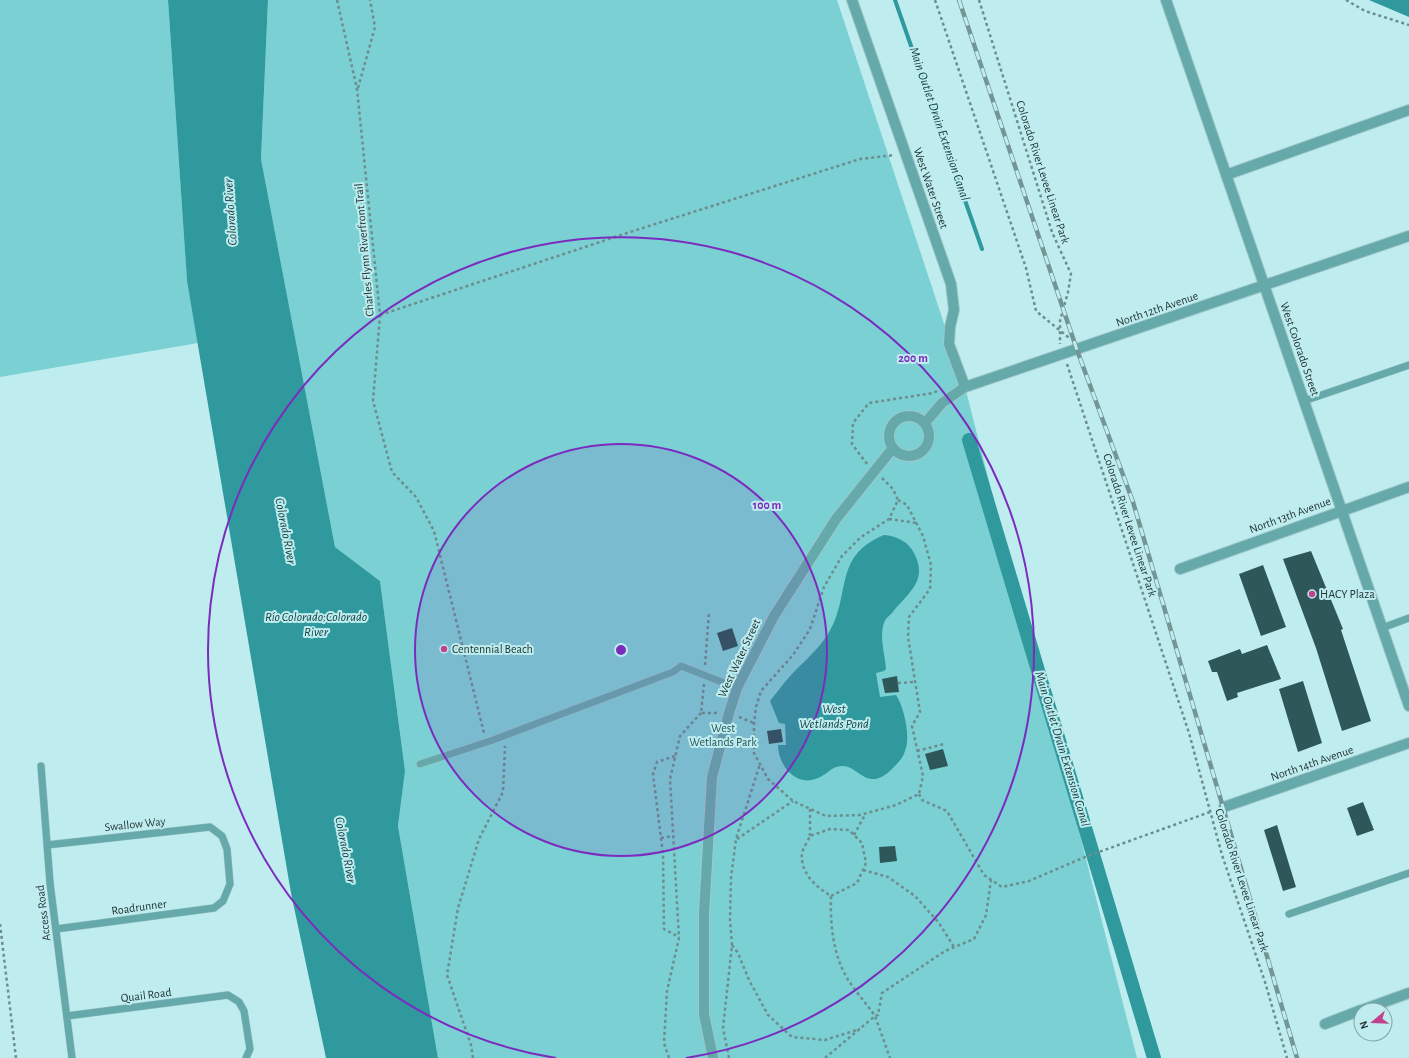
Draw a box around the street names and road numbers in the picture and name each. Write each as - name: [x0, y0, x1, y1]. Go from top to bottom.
- street label: Colorado River Levee Linear Park: [1014, 99, 1072, 246]
- street label: West Water Street: [912, 146, 951, 230]
- street label: Charles Flynn Riverfront Trail: [352, 183, 377, 317]
- street label: North 12th Avenue: [1114, 289, 1200, 329]
- street label: West Colorado Street: [1278, 301, 1322, 398]
- street label: Colorado River Levee Linear Park: [1101, 452, 1159, 599]
- street label: North 13th Avenue: [1248, 495, 1332, 535]
- street label: West Water Street: [716, 617, 762, 699]
- street label: North 14th Avenue: [1269, 743, 1355, 783]
- street label: Colorado River Levee Linear Park: [1213, 807, 1271, 954]
- street label: Swallow Way: [104, 815, 166, 834]
- street label: Access Road: [34, 884, 52, 942]
- street label: Roadrunner: [111, 897, 167, 917]
- street label: Quail Road: [120, 986, 172, 1005]

